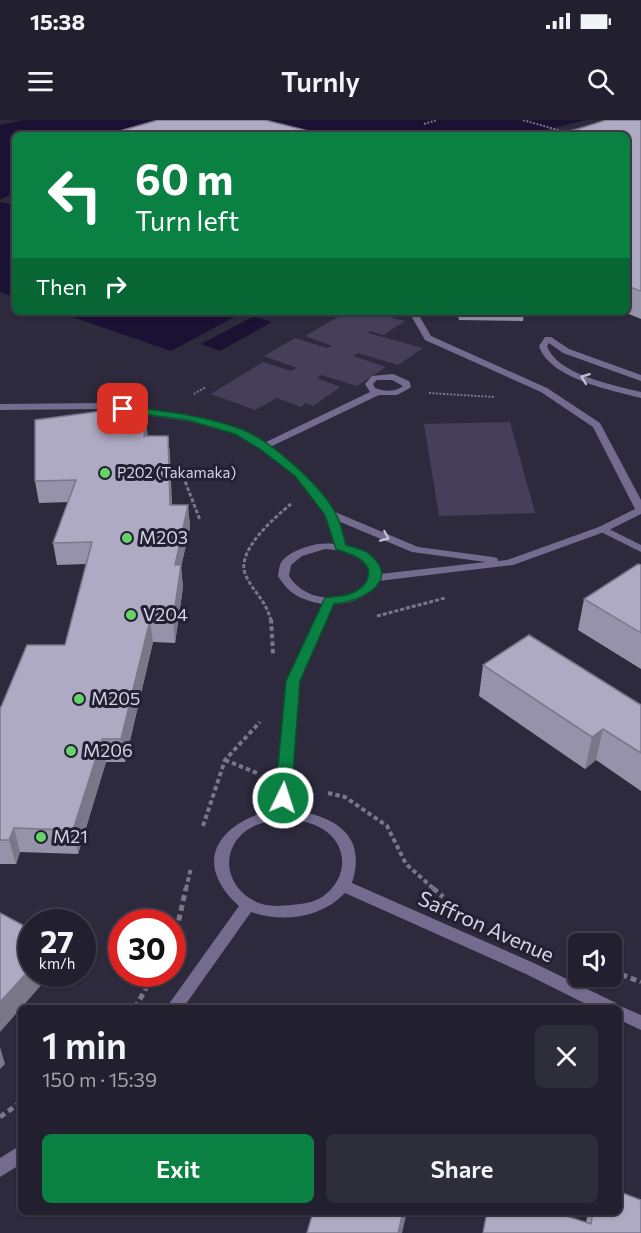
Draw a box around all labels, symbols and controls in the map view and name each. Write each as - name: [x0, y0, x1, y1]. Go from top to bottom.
- text: 15:38: [30, 8, 85, 35]
- icon: menu: [24, 65, 57, 98]
- text: Turnly: [281, 65, 360, 98]
- icon: search: [584, 65, 617, 98]
- text: 60 m: [135, 152, 234, 204]
- icon: left: [36, 156, 114, 234]
- text: Turn left: [135, 204, 239, 237]
- icon: right: [99, 270, 132, 303]
- text: Then: [36, 273, 87, 300]
- one-way arrow: [580, 373, 591, 385]
- pin: [97, 383, 148, 434]
- icon: arrive: [106, 392, 139, 425]
- place label: P202 (Takamaka): [117, 463, 236, 481]
- marker: P202 (Takamaka): [98, 466, 112, 480]
- place label: M203: [139, 526, 188, 548]
- one-way arrow: [378, 530, 389, 542]
- marker: M203: [120, 531, 134, 545]
- place label: V204: [143, 603, 188, 625]
- marker: V204: [124, 608, 138, 622]
- place label: M205: [91, 687, 140, 709]
- marker: M205: [72, 692, 86, 706]
- place label: M206: [83, 739, 133, 761]
- marker: M206: [64, 744, 78, 758]
- position arrow: [251, 766, 315, 830]
- place label: M21: [53, 825, 88, 847]
- marker: M21: [34, 830, 48, 844]
- street label: Saffron Avenue: [415, 885, 558, 967]
- speed limit sign: 30: [108, 909, 186, 987]
- text: 27: [40, 922, 74, 959]
- map controls: [568, 933, 622, 987]
- button: sound: [568, 933, 622, 987]
- text: km/h: [39, 954, 75, 972]
- text: 1 min: [42, 1022, 127, 1066]
- button: close: [535, 1025, 598, 1088]
- text: 150 m · 15:39: [42, 1067, 157, 1091]
- button: Exit: [42, 1134, 314, 1203]
- button: Share: [326, 1134, 598, 1203]

